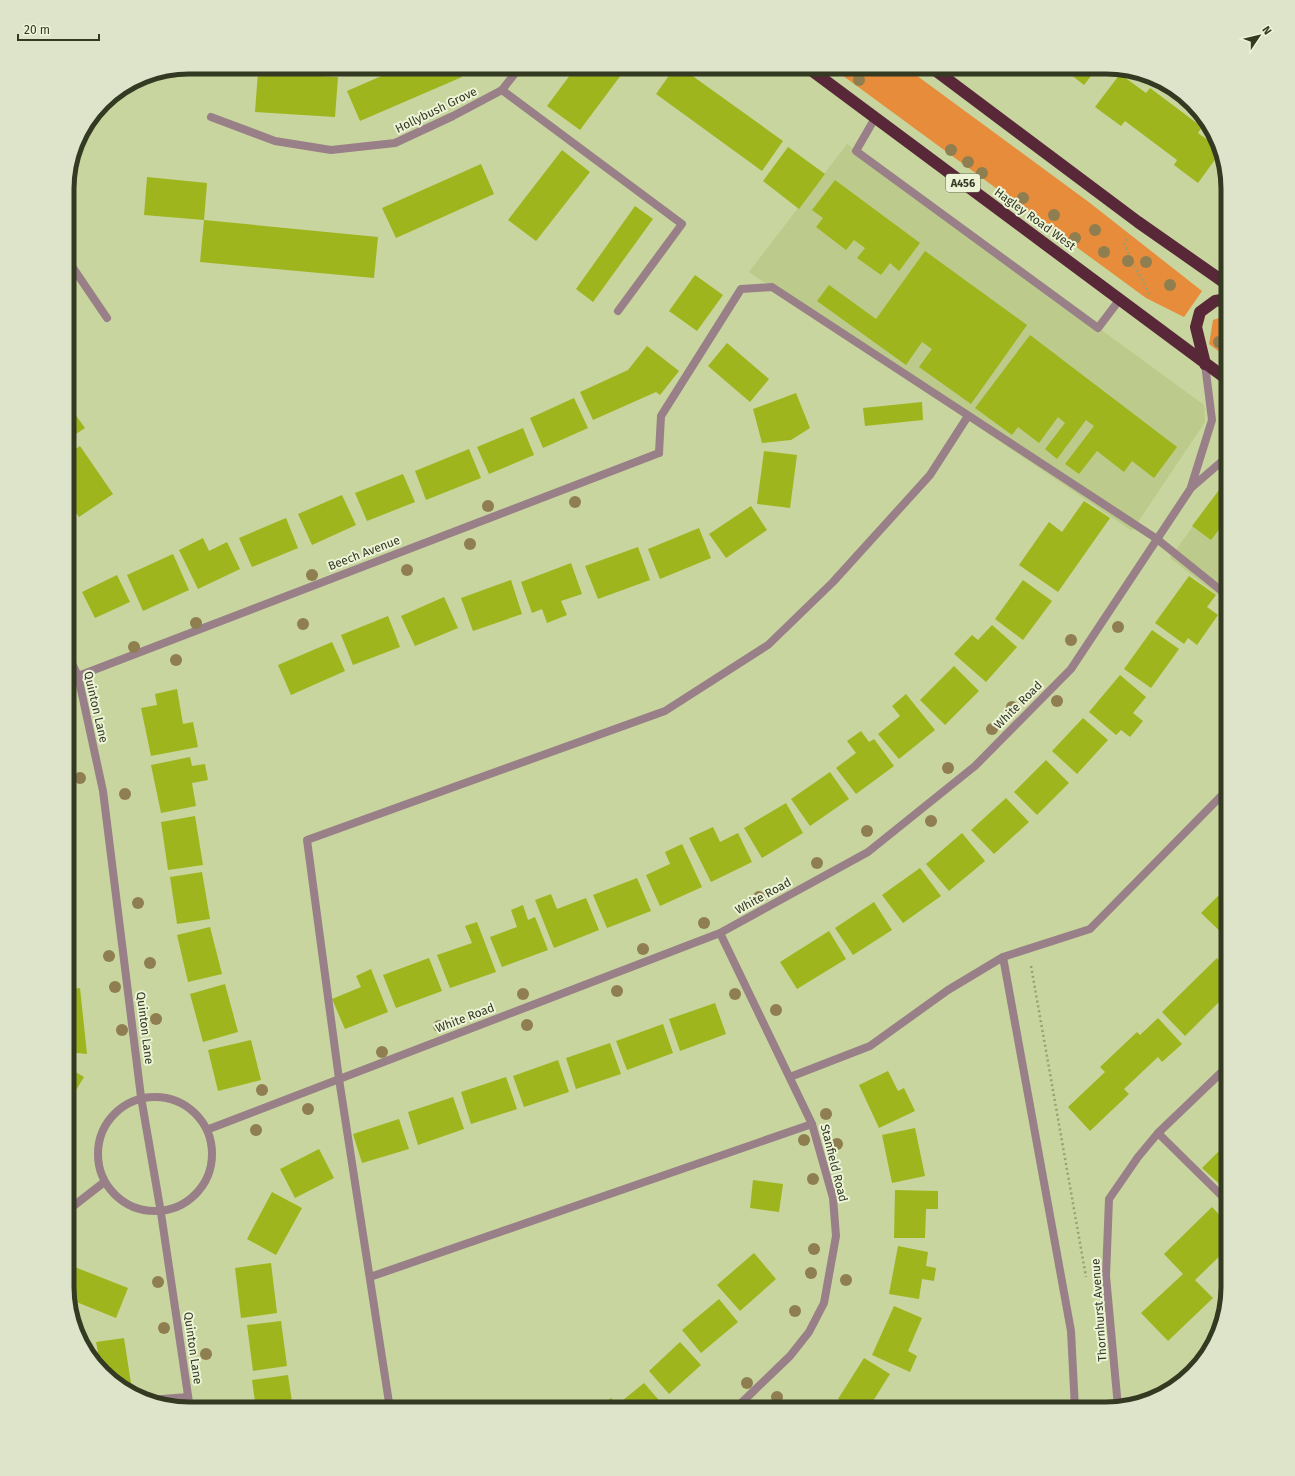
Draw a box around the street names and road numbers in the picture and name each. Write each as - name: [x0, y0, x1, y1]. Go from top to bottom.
- street label: Hollybush Grove: [393, 84, 479, 136]
- road number: A456: [946, 174, 980, 192]
- street label: Hagley Road West: [992, 185, 1079, 254]
- street label: Beech Avenue: [326, 533, 402, 573]
- street label: Quinton Lane: [81, 670, 111, 744]
- street label: White Road: [991, 678, 1045, 732]
- street label: White Road: [733, 875, 793, 917]
- street label: Quinton Lane: [134, 991, 156, 1065]
- street label: White Road: [434, 1000, 496, 1036]
- street label: Stanfield Road: [818, 1123, 850, 1203]
- street label: Thornhurst Avenue: [1088, 1258, 1110, 1362]
- street label: Quinton Lane: [181, 1311, 205, 1385]

